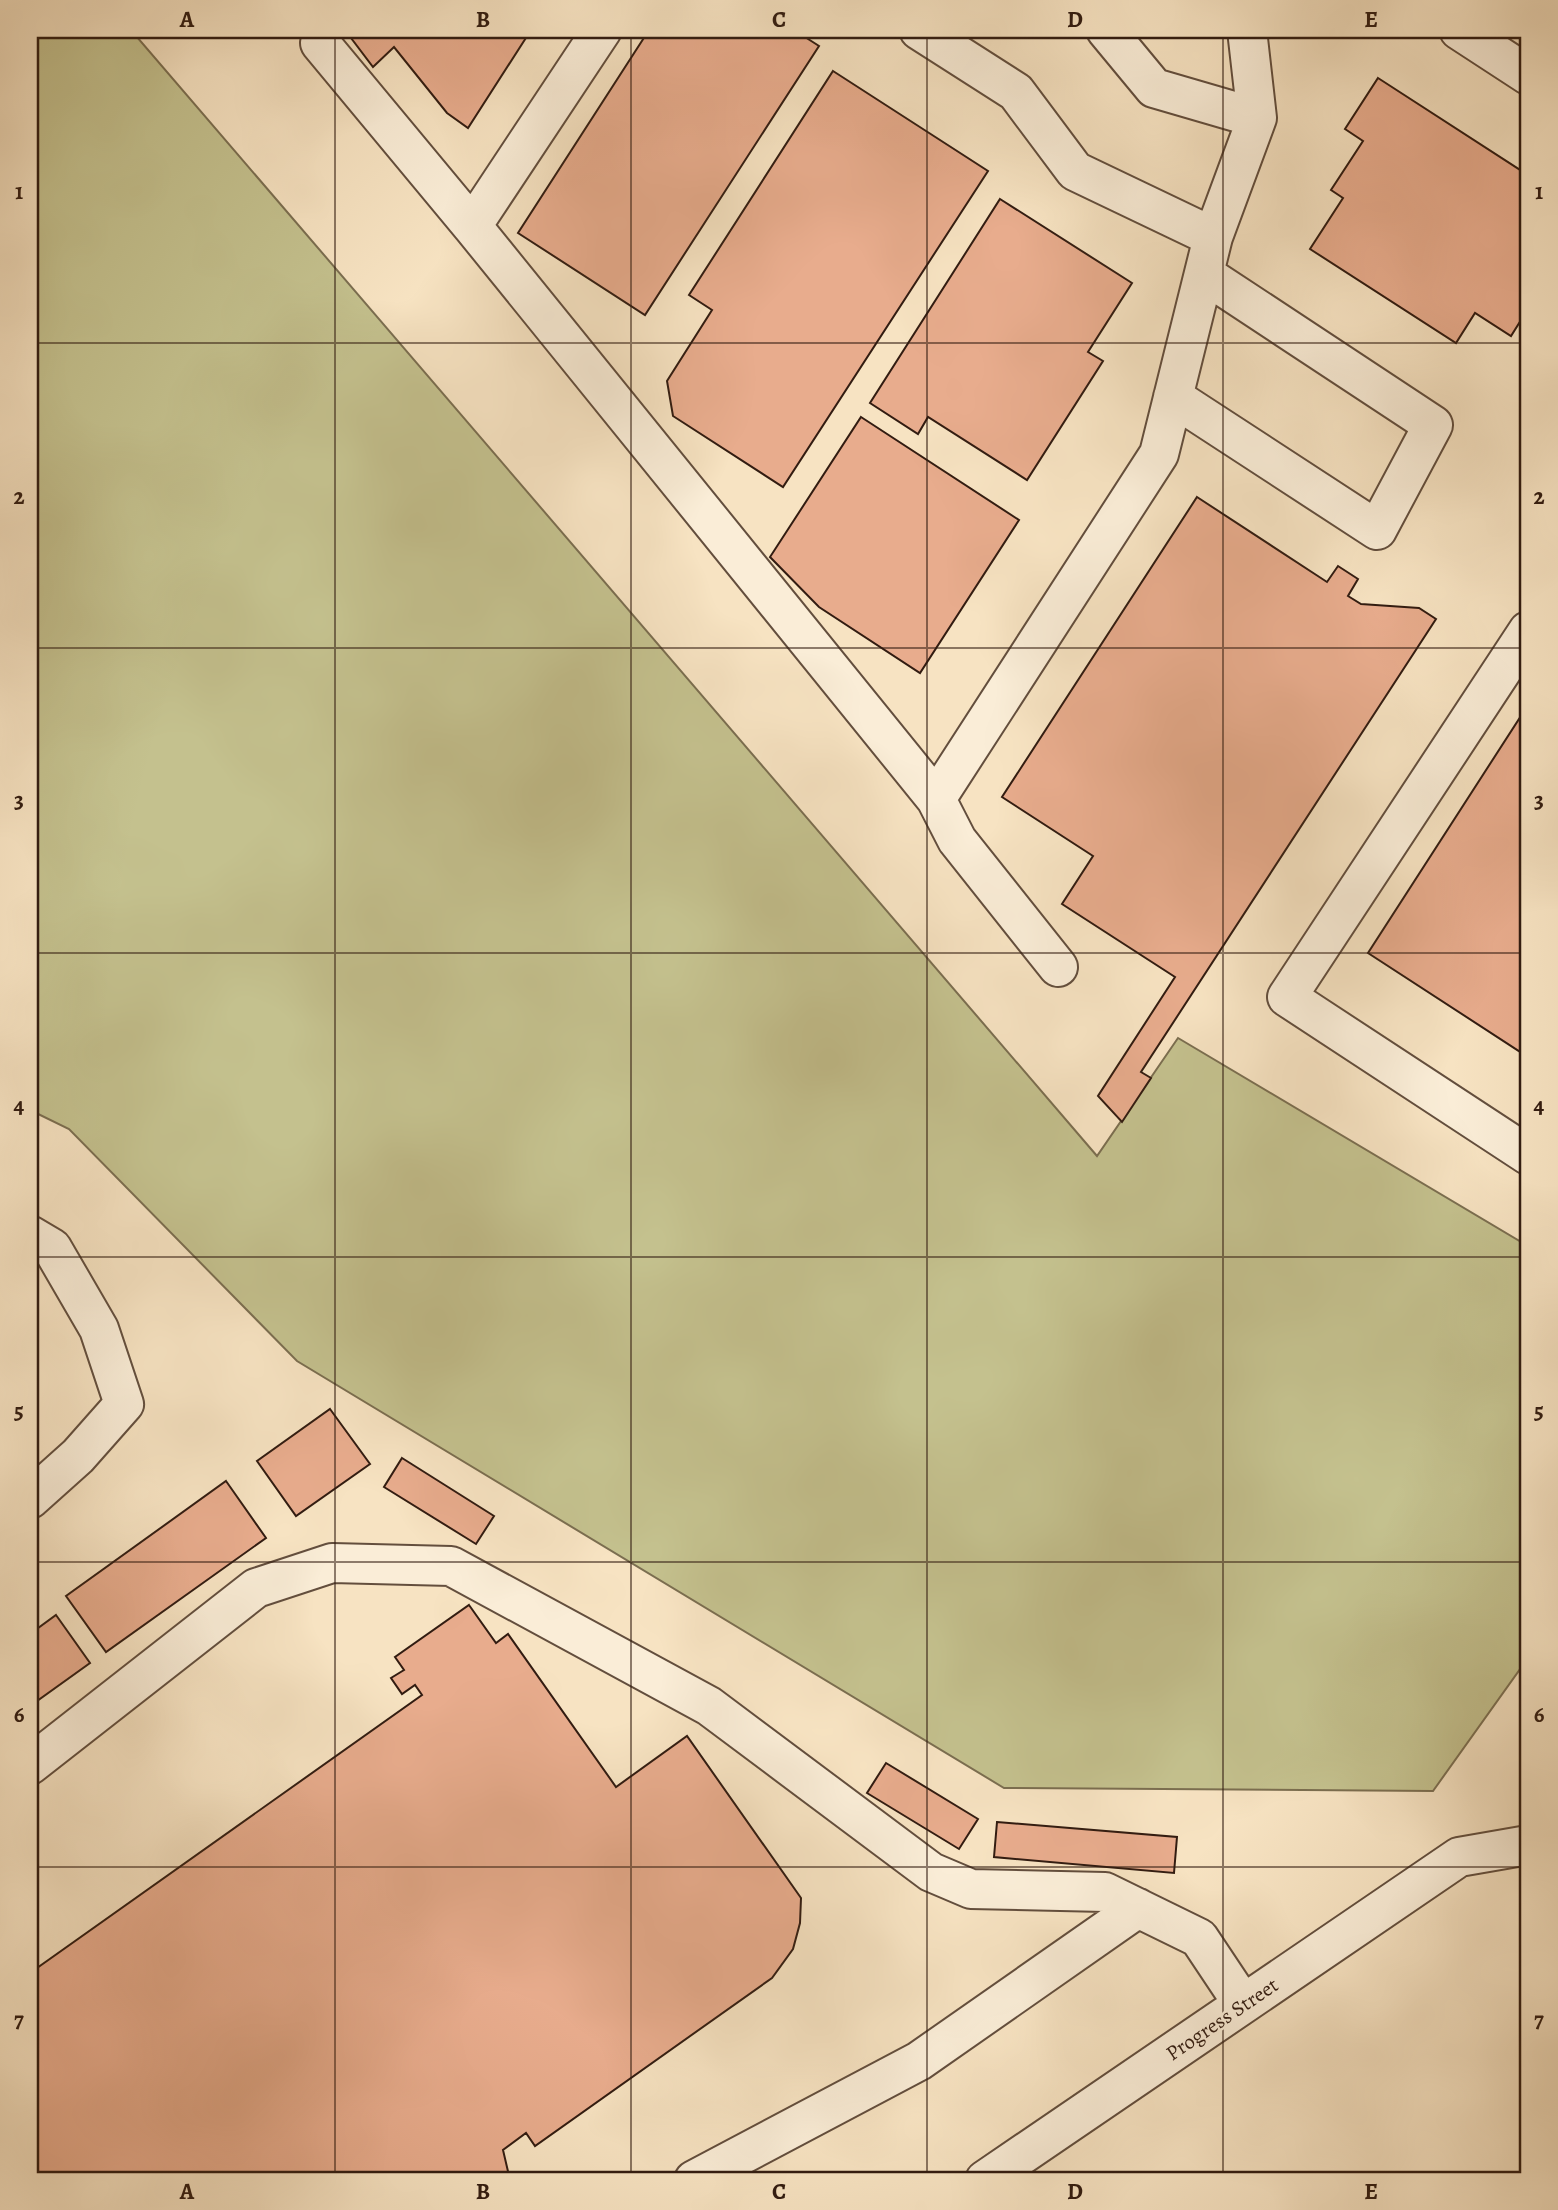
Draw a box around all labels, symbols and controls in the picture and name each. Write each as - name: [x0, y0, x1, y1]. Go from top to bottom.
- text: A: [179, 4, 195, 35]
- text: B: [476, 4, 490, 35]
- text: C: [772, 4, 786, 35]
- text: D: [1067, 4, 1083, 35]
- text: E: [1364, 4, 1378, 35]
- text: 1: [15, 176, 23, 207]
- text: 1: [1535, 176, 1543, 207]
- text: 2: [13, 481, 25, 512]
- text: 2: [1533, 481, 1545, 512]
- text: 3: [14, 785, 24, 816]
- text: 3: [1534, 785, 1544, 816]
- text: 4: [14, 1090, 25, 1121]
- text: 4: [1534, 1090, 1545, 1121]
- text: 5: [14, 1395, 24, 1426]
- text: 5: [1534, 1395, 1544, 1426]
- text: 6: [14, 1699, 25, 1730]
- text: 6: [1534, 1699, 1545, 1730]
- street label: Progress Street: [1160, 1971, 1284, 2067]
- text: 7: [14, 2004, 24, 2035]
- text: 7: [1534, 2004, 1544, 2035]
- text: A: [179, 2176, 195, 2207]
- text: B: [476, 2176, 490, 2207]
- text: C: [772, 2176, 786, 2207]
- text: D: [1067, 2176, 1083, 2207]
- text: E: [1364, 2176, 1378, 2207]

